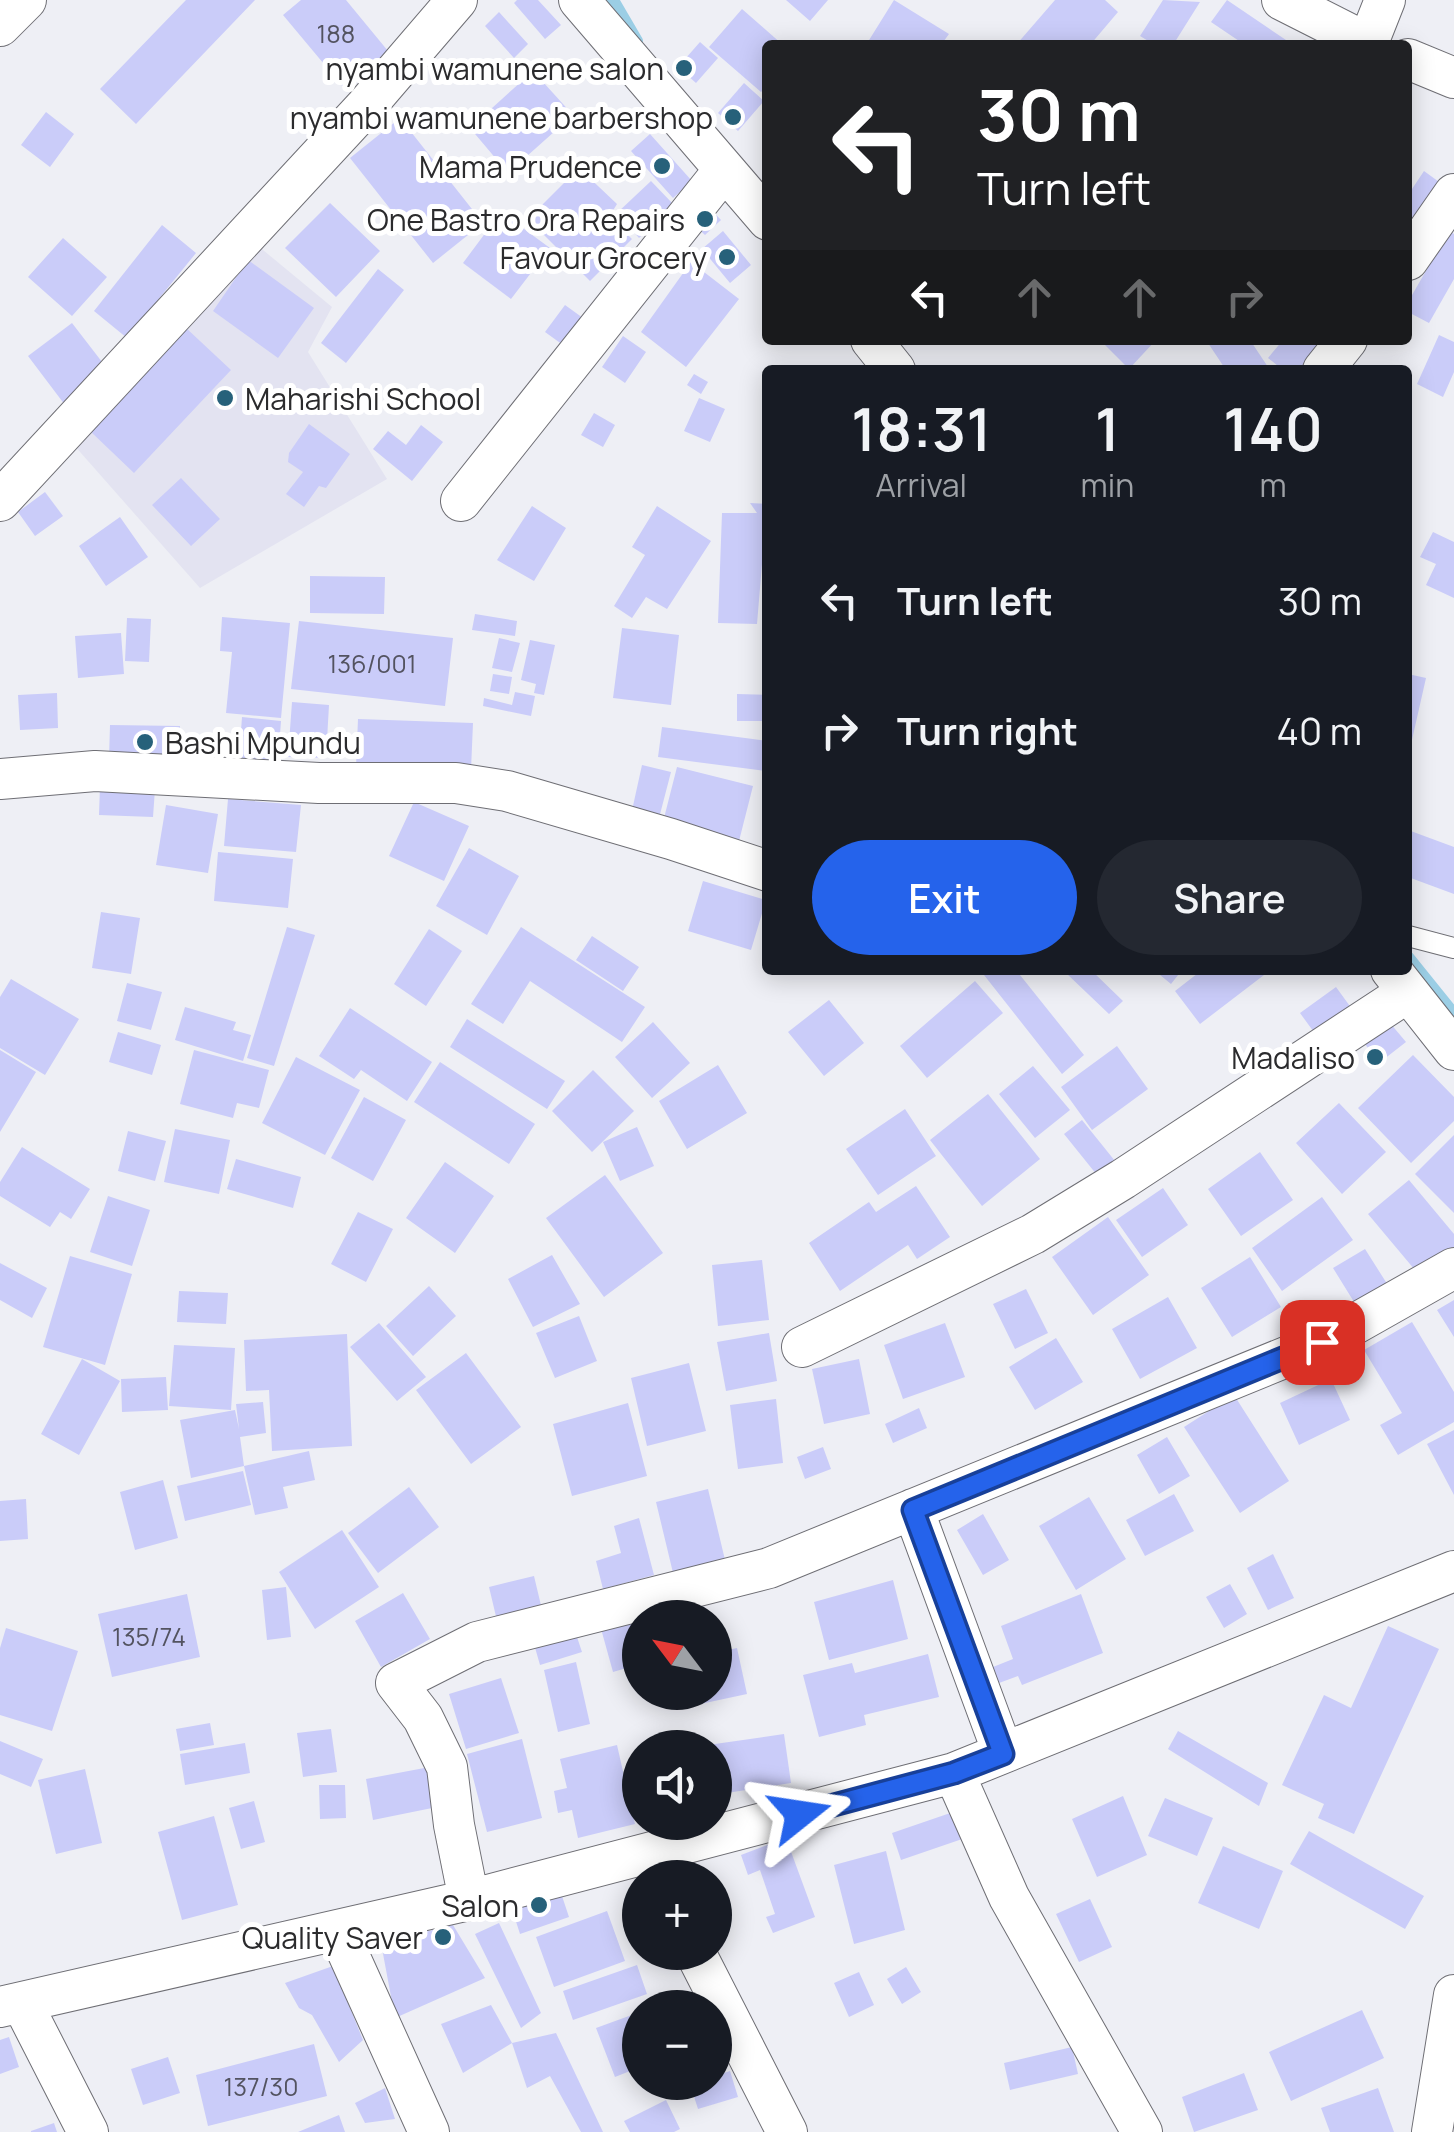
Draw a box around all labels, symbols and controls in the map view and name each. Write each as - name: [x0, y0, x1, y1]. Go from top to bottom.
- house number: 188: [317, 16, 355, 51]
- place label: nyambi wamunene salon: [326, 48, 664, 89]
- marker: nyambi wamunene salon: [673, 57, 695, 79]
- text: 30 m: [977, 66, 1141, 162]
- icon: left: [812, 80, 942, 210]
- place label: nyambi wamunene barbershop: [290, 97, 713, 138]
- marker: nyambi wamunene barbershop: [722, 106, 744, 128]
- place label: Mama Prudence: [419, 146, 642, 187]
- marker: Mama Prudence: [651, 155, 673, 177]
- text: Turn left: [977, 157, 1151, 219]
- place label: One Bastro Ora Repairs: [367, 199, 685, 240]
- marker: One Bastro Ora Repairs: [694, 208, 716, 230]
- place label: Favour Grocery: [500, 237, 707, 278]
- marker: Favour Grocery: [716, 246, 738, 268]
- icon: left: [902, 270, 957, 325]
- icon: ahead: [1007, 270, 1062, 325]
- icon: ahead: [1112, 270, 1167, 325]
- icon: right: [1217, 270, 1272, 325]
- place label: Maharishi School: [245, 378, 481, 419]
- marker: Maharishi School: [214, 387, 236, 409]
- text: 18:31: [851, 387, 992, 469]
- text: 1: [1095, 387, 1120, 469]
- text: 140: [1223, 387, 1323, 469]
- text: Arrival: [876, 463, 967, 507]
- text: min: [1081, 463, 1134, 507]
- text: m: [1260, 463, 1287, 507]
- icon: left: [812, 573, 867, 628]
- text: Turn left: [897, 574, 1053, 626]
- text: 30 m: [1278, 574, 1362, 626]
- house number: 136/001: [327, 646, 417, 681]
- icon: right: [812, 703, 867, 758]
- text: Turn right: [897, 704, 1078, 756]
- text: 40 m: [1277, 704, 1362, 756]
- place label: Bashi Mpundu: [165, 722, 361, 763]
- marker: Bashi Mpundu: [134, 731, 156, 753]
- button: Exit: [812, 840, 1077, 955]
- button: Share: [1097, 840, 1362, 955]
- place label: Madaliso: [1231, 1037, 1355, 1078]
- marker: Madaliso: [1364, 1046, 1386, 1068]
- pin: [1280, 1300, 1365, 1385]
- icon: arrive: [1295, 1315, 1350, 1370]
- north arrow: [622, 1600, 732, 1710]
- map controls: [622, 1600, 732, 2100]
- house number: 135/74: [112, 1619, 186, 1654]
- button: sound: [622, 1730, 732, 1840]
- position arrow: [748, 1762, 852, 1866]
- button: +: [622, 1860, 732, 1970]
- place label: Salon: [441, 1885, 519, 1926]
- marker: Salon: [528, 1894, 550, 1916]
- place label: Quality Saver: [242, 1917, 423, 1958]
- marker: Quality Saver: [432, 1926, 454, 1948]
- button: −: [622, 1990, 732, 2100]
- house number: 137/30: [224, 2069, 298, 2104]

